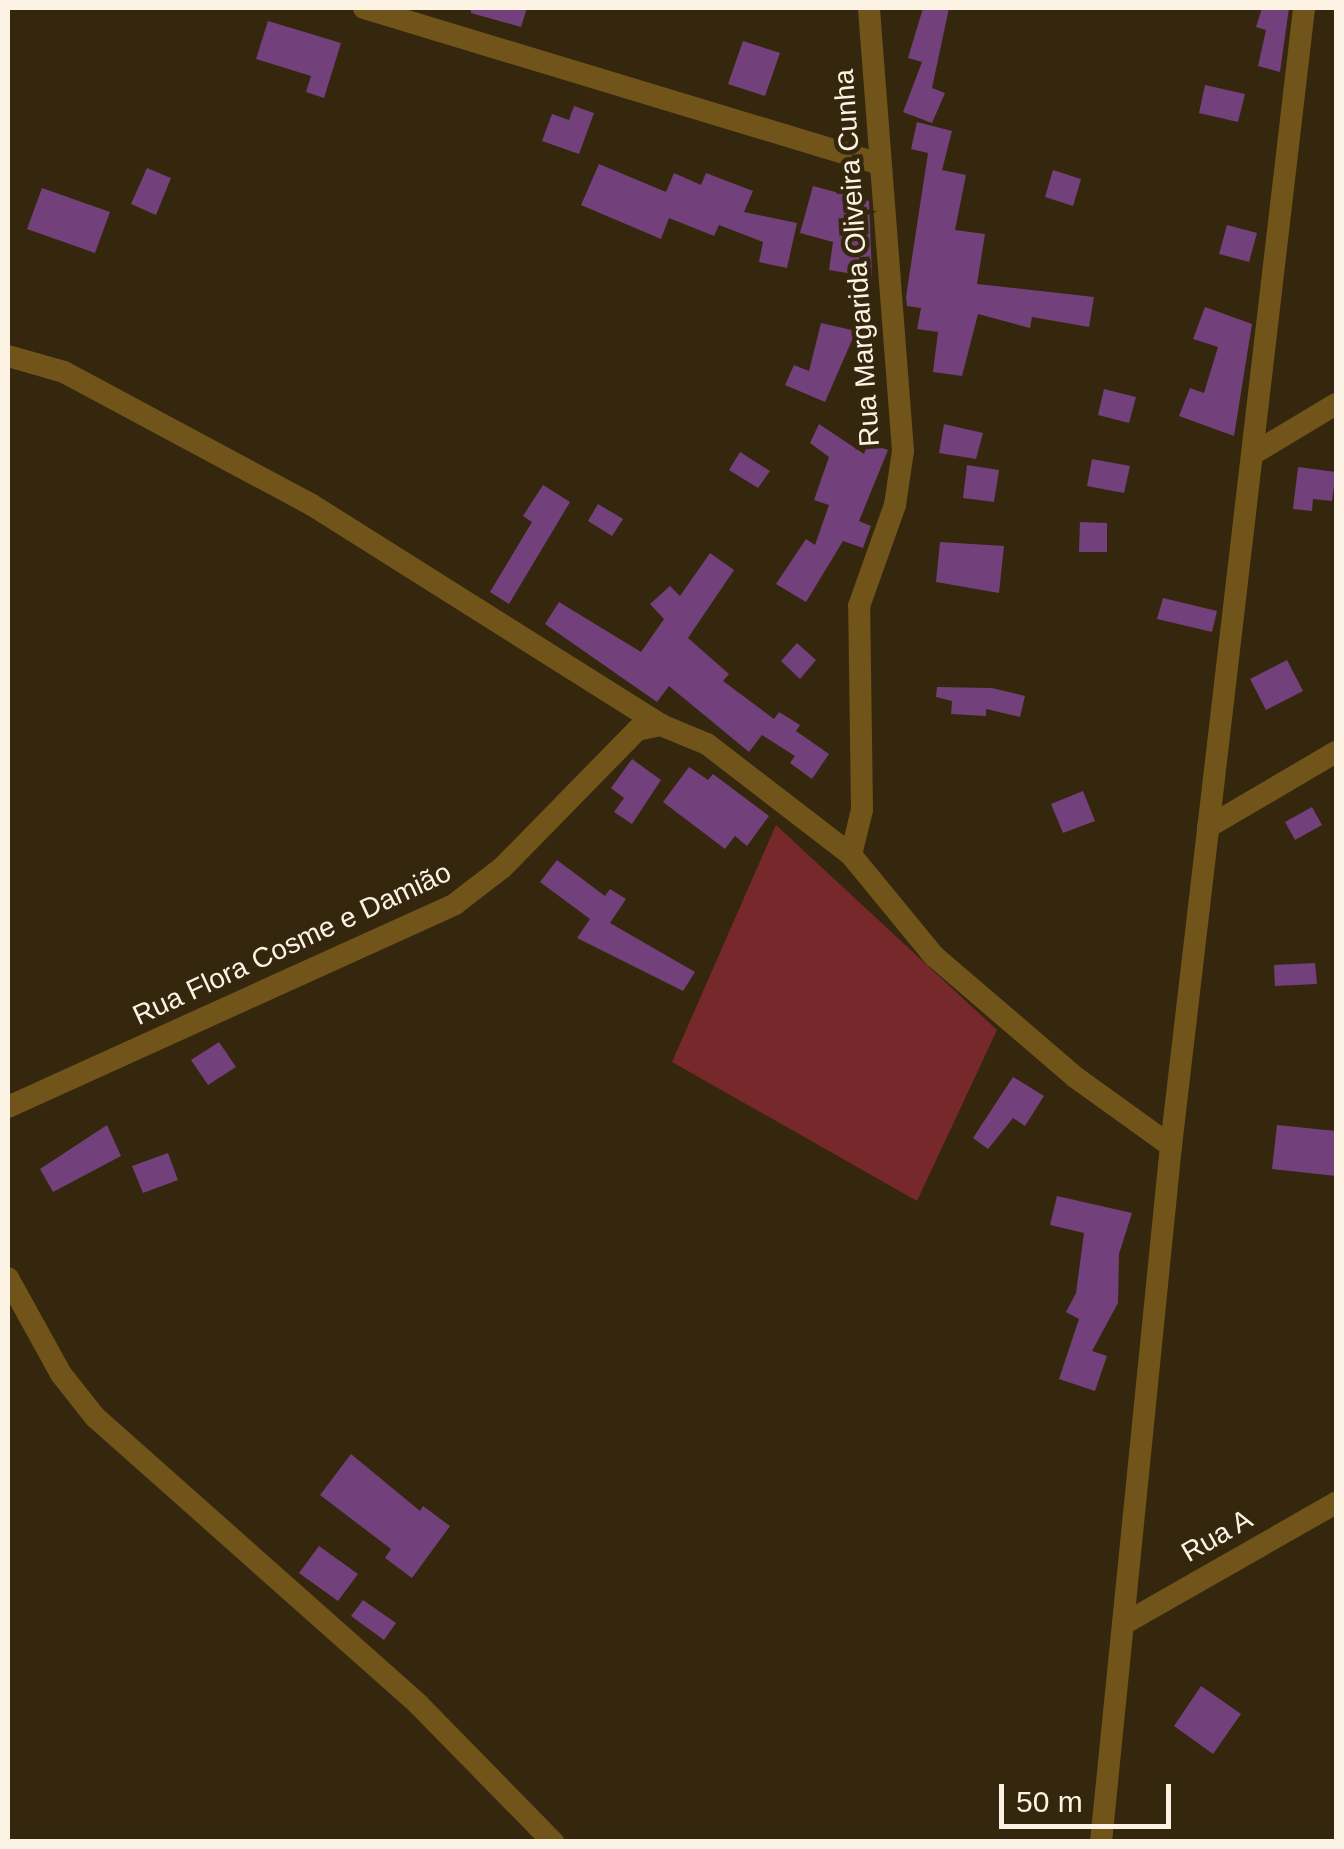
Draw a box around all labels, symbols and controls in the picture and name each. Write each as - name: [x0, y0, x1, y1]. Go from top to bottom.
- street label: Rua Margarida Oliveira Cunha: [827, 68, 887, 448]
- street label: Rua Flora Cosme e Damião: [128, 855, 456, 1033]
- street label: Rua A: [1175, 1502, 1259, 1570]
- scale bar: [1004, 1764, 1176, 1826]
- text: 50 m: [1016, 1785, 1083, 1818]

